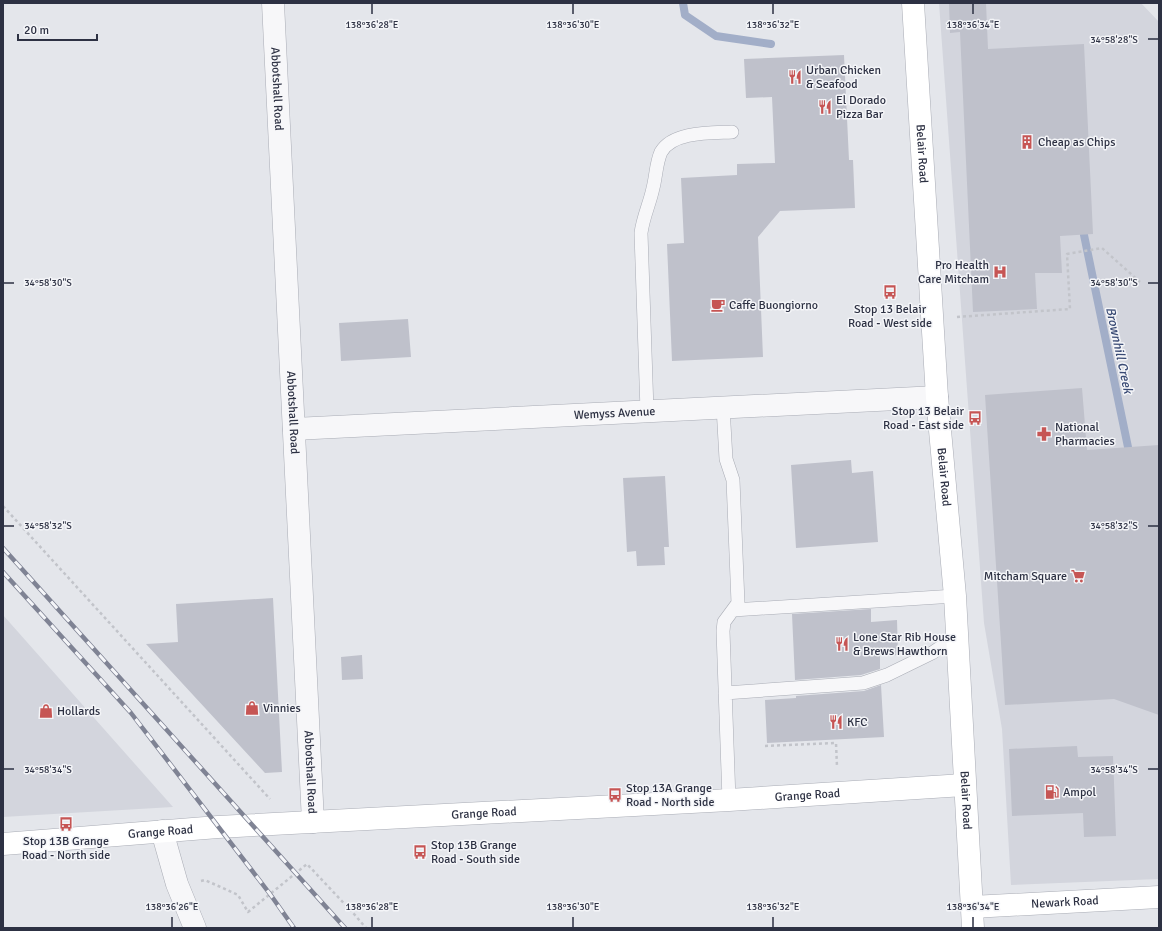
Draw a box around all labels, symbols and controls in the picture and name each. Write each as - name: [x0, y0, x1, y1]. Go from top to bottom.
- scale bar: [18, 16, 97, 42]
- text: 138°36'28"E: [345, 19, 399, 31]
- text: 138°36'30"E: [546, 19, 600, 31]
- text: 138°36'32"E: [746, 19, 800, 31]
- text: 138°36'34"E: [946, 19, 1000, 31]
- text: 20 m: [24, 23, 49, 38]
- text: 34°58'28"S: [1090, 34, 1138, 46]
- street label: Abbotshall Road: [267, 47, 286, 131]
- place label: Urban Chicken & Seafood: [806, 63, 881, 92]
- restaurant icon: Urban Chicken & Seafood: [787, 69, 803, 85]
- place label: El Dorado Pizza Bar: [836, 93, 886, 122]
- restaurant icon: El Dorado Pizza Bar: [817, 99, 833, 115]
- street label: Belair Road: [912, 124, 931, 184]
- building icon: Cheap as Chips: [1019, 134, 1035, 150]
- place label: Cheap as Chips: [1038, 135, 1115, 150]
- place label: Pro Health Care Mitcham: [918, 258, 989, 287]
- hospital icon: Pro Health Care Mitcham: [992, 264, 1008, 280]
- text: 34°58'30"S: [24, 277, 72, 289]
- text: 34°58'30"S: [1090, 277, 1138, 289]
- bus stop icon: Stop 13 Belair Road - West side: [882, 284, 898, 300]
- cafe icon: Caffe Buongiorno: [710, 297, 726, 313]
- place label: Caffe Buongiorno: [729, 298, 818, 313]
- place label: Stop 13 Belair Road - West side: [848, 302, 932, 331]
- water label: Brownhill Creek: [1102, 305, 1136, 396]
- street label: Abbotshall Road: [283, 370, 302, 455]
- street label: Wemyss Avenue: [574, 404, 656, 423]
- place label: Stop 13 Belair Road - East side: [883, 404, 965, 433]
- bus stop icon: Stop 13 Belair Road - East side: [967, 410, 983, 426]
- place label: National Pharmacies: [1055, 420, 1115, 449]
- pharmacy icon: National Pharmacies: [1036, 426, 1052, 442]
- street label: Belair Road: [934, 447, 954, 507]
- text: 34°58'32"S: [24, 520, 72, 532]
- text: 34°58'32"S: [1090, 520, 1138, 532]
- supermarket icon: Mitcham Square: [1070, 568, 1086, 584]
- place label: Mitcham Square: [984, 569, 1067, 584]
- place label: Lone Star Rib House & Brews Hawthorn: [853, 630, 956, 659]
- restaurant icon: Lone Star Rib House & Brews Hawthorn: [834, 636, 850, 652]
- shop icon: Vinnies: [244, 700, 260, 716]
- place label: Vinnies: [263, 701, 301, 716]
- shop icon: Hollards: [38, 703, 54, 719]
- place label: Hollards: [57, 704, 100, 719]
- restaurant icon: KFC: [828, 714, 844, 730]
- place label: KFC: [847, 715, 868, 730]
- street label: Abbotshall Road: [301, 730, 320, 814]
- text: 34°58'34"S: [24, 764, 72, 776]
- text: 34°58'34"S: [1090, 764, 1138, 776]
- street label: Belair Road: [956, 770, 975, 830]
- place label: Stop 13A Grange Road - North side: [626, 781, 715, 810]
- fuel station icon: Ampol: [1044, 784, 1060, 800]
- place label: Ampol: [1063, 785, 1097, 800]
- street label: Grange Road: [774, 786, 841, 805]
- bus stop icon: Stop 13A Grange Road - North side: [607, 787, 623, 803]
- street label: Grange Road: [451, 804, 517, 823]
- bus stop icon: Stop 13B Grange Road - North side: [58, 816, 74, 832]
- street label: Grange Road: [127, 822, 194, 842]
- place label: Stop 13B Grange Road - North side: [22, 834, 110, 863]
- place label: Stop 13B Grange Road - South side: [431, 838, 520, 867]
- bus stop icon: Stop 13B Grange Road - South side: [412, 844, 428, 860]
- street label: Newark Road: [1031, 893, 1099, 912]
- text: 138°36'26"E: [145, 901, 199, 913]
- text: 138°36'28"E: [345, 901, 399, 913]
- text: 138°36'30"E: [546, 901, 600, 913]
- text: 138°36'32"E: [746, 901, 800, 913]
- text: 138°36'34"E: [946, 901, 1000, 913]

